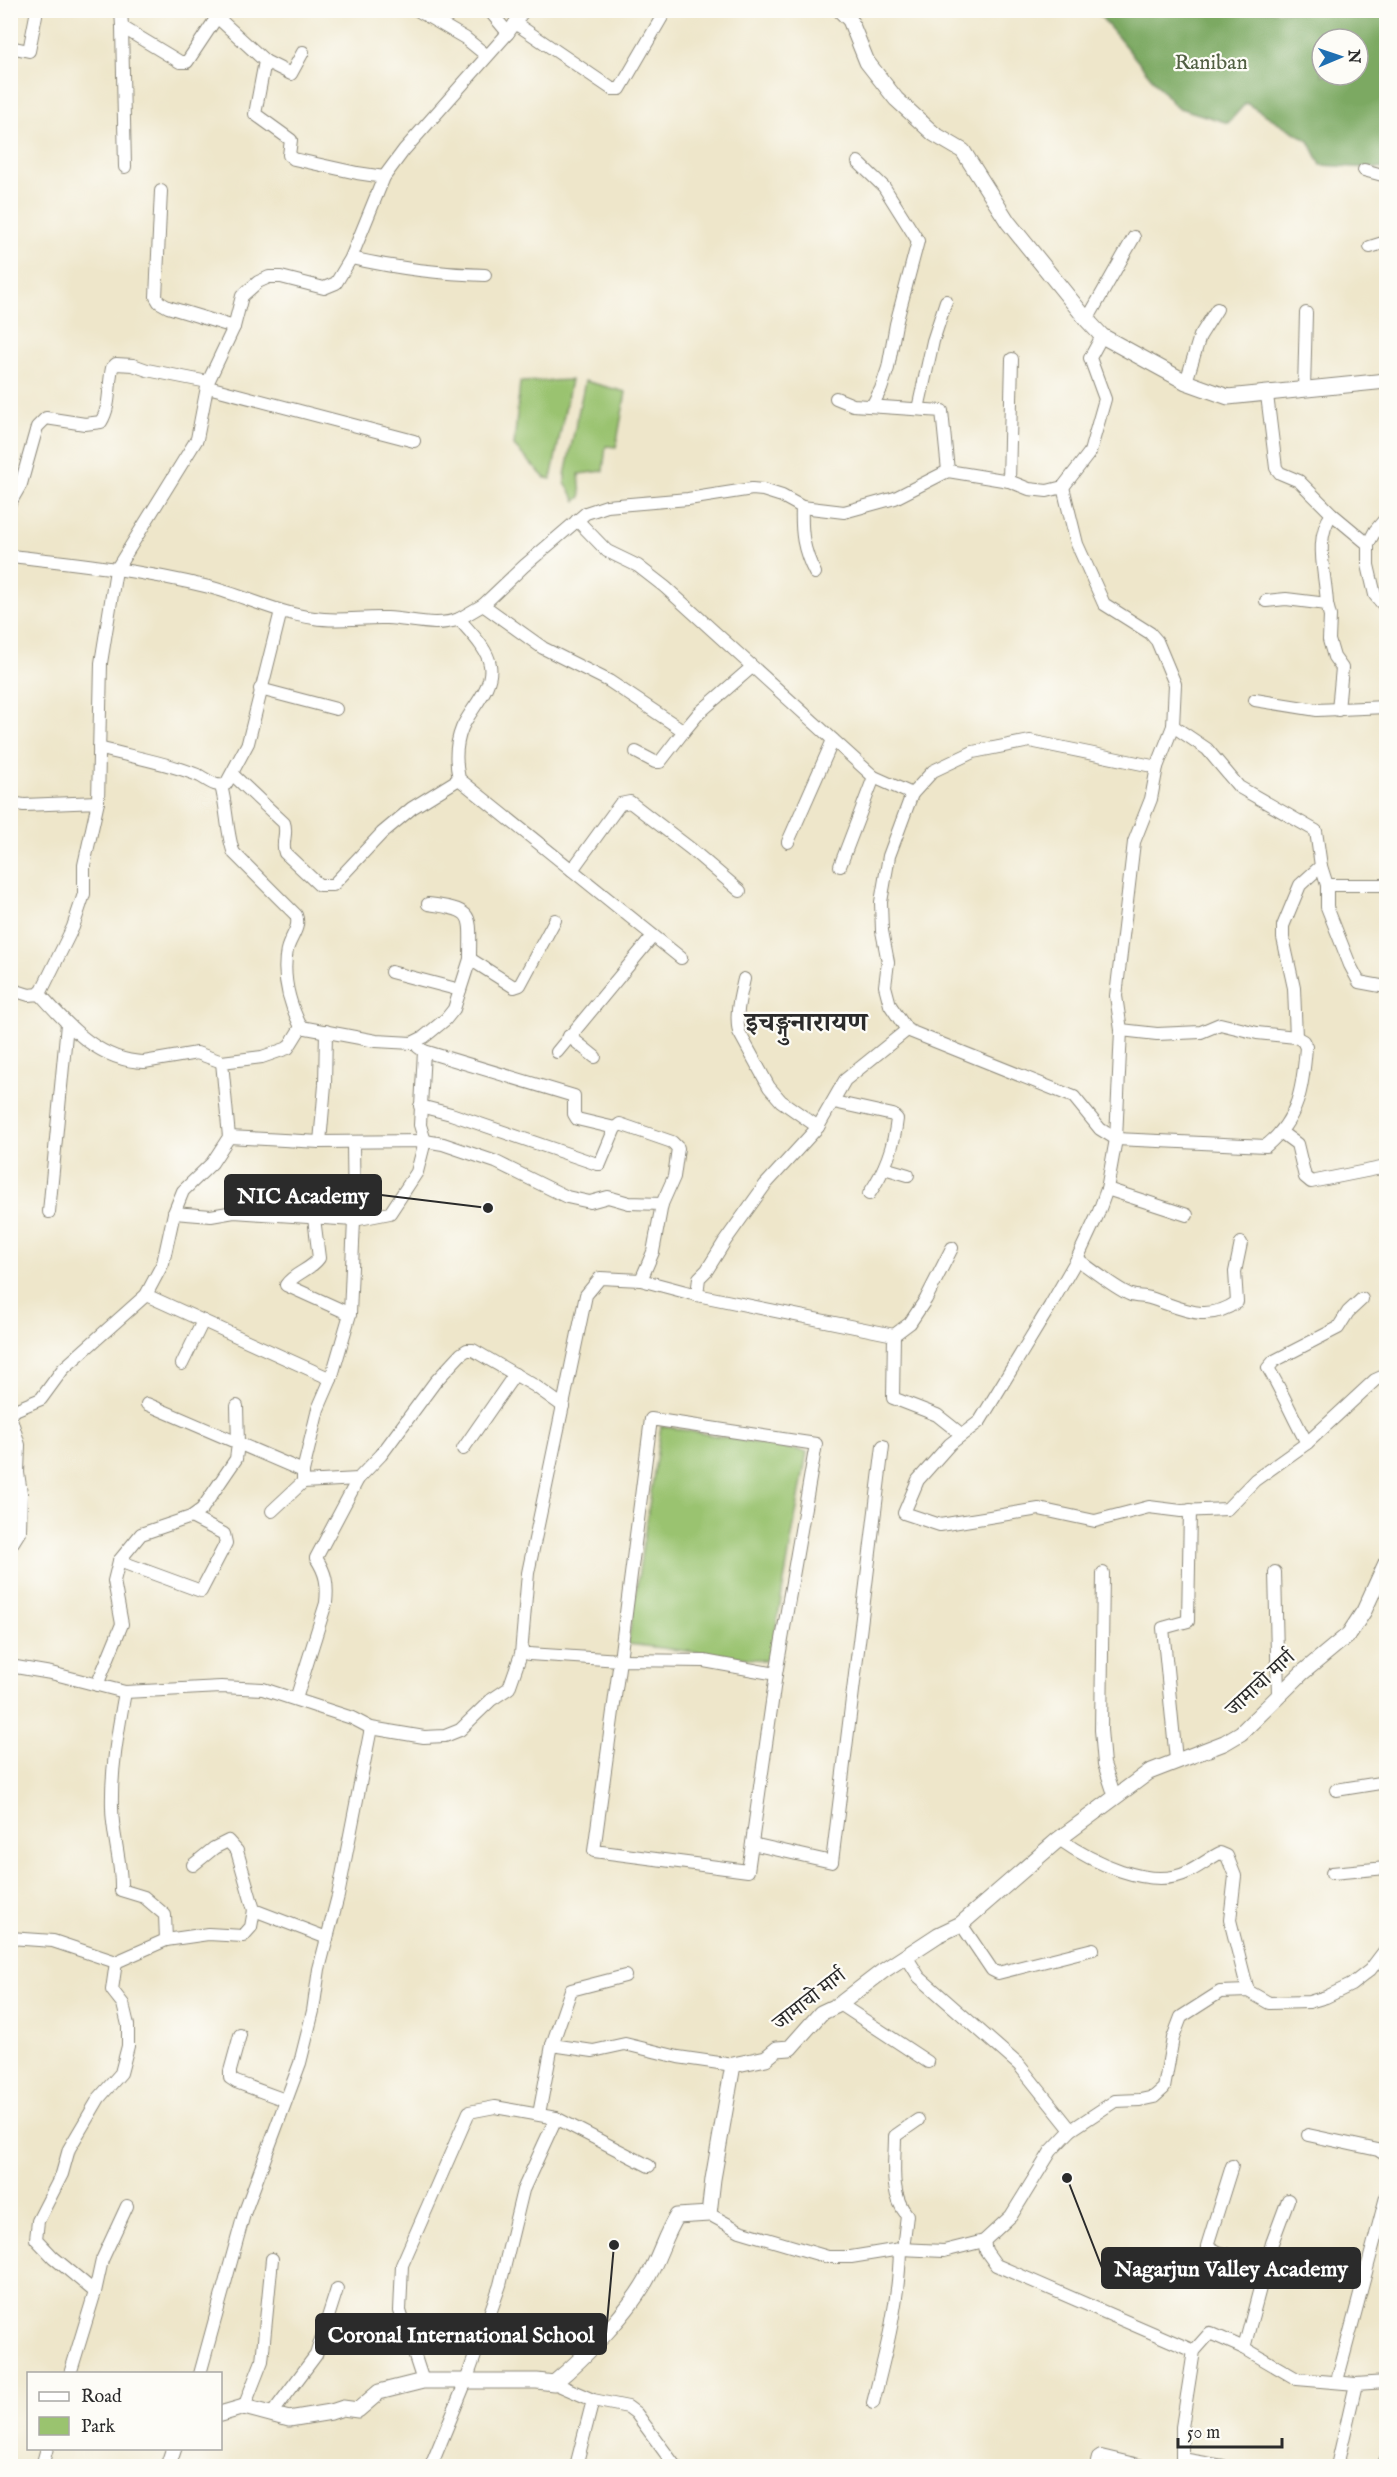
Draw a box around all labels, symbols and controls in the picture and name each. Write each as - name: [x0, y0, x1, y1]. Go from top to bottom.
- north arrow: [1310, 27, 1370, 87]
- text: N: [1343, 48, 1363, 64]
- park label: Raniban: [1174, 50, 1248, 77]
- district label: इचङ्गुनारायण: [743, 1007, 869, 1046]
- callout: NIC Academy: [225, 1175, 381, 1215]
- text: NIC Academy: [236, 1183, 370, 1211]
- street label: जामाचो मार्ग: [1220, 1644, 1302, 1724]
- street label: जामाचो मार्ग: [767, 1962, 853, 2038]
- callout: Nagarjun Valley Academy: [1102, 2248, 1360, 2288]
- text: Nagarjun Valley Academy: [1113, 2256, 1349, 2284]
- callout: Coronal International School: [316, 2314, 606, 2354]
- text: Coronal International School: [328, 2322, 595, 2350]
- legend: [27, 2372, 222, 2450]
- text: Road: [81, 2386, 122, 2409]
- scale bar: [1178, 2411, 1282, 2449]
- text: Park: [81, 2416, 116, 2439]
- text: 50 m: [1187, 2422, 1220, 2445]

